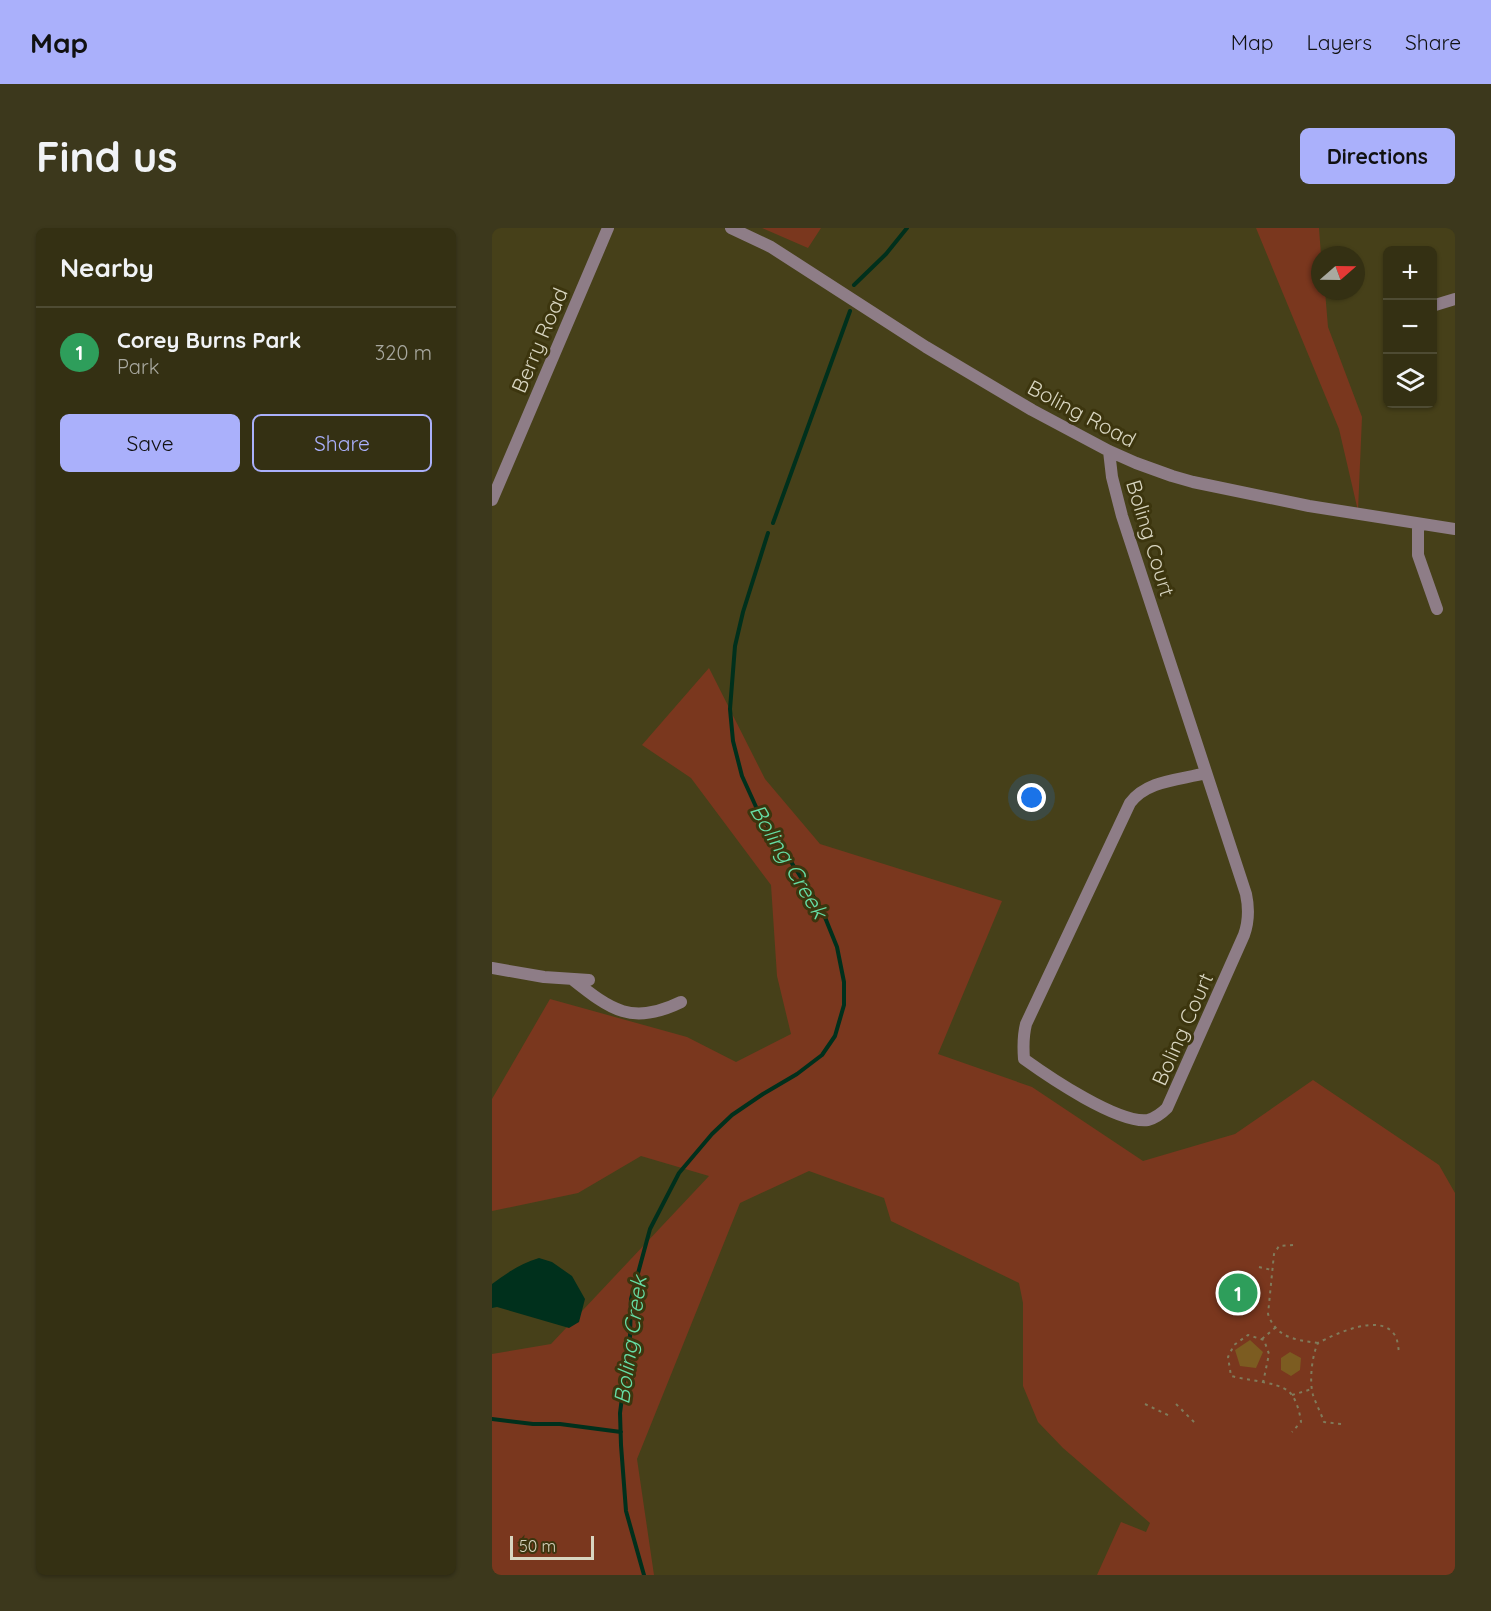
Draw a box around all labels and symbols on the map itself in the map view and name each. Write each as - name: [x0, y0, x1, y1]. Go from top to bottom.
- north arrow: [1311, 246, 1365, 300]
- street label: Berry Road: [505, 284, 573, 396]
- street label: Boling Road: [1023, 374, 1141, 452]
- street label: Boling Court: [1121, 477, 1181, 599]
- your location: [1017, 783, 1046, 812]
- water label: Boling Creek: [744, 799, 835, 925]
- street label: Boling Court: [1146, 969, 1218, 1089]
- pin: 1: [1218, 1270, 1258, 1316]
- water label: Boling Creek: [607, 1272, 653, 1406]
- scale bar: [510, 1533, 594, 1560]

